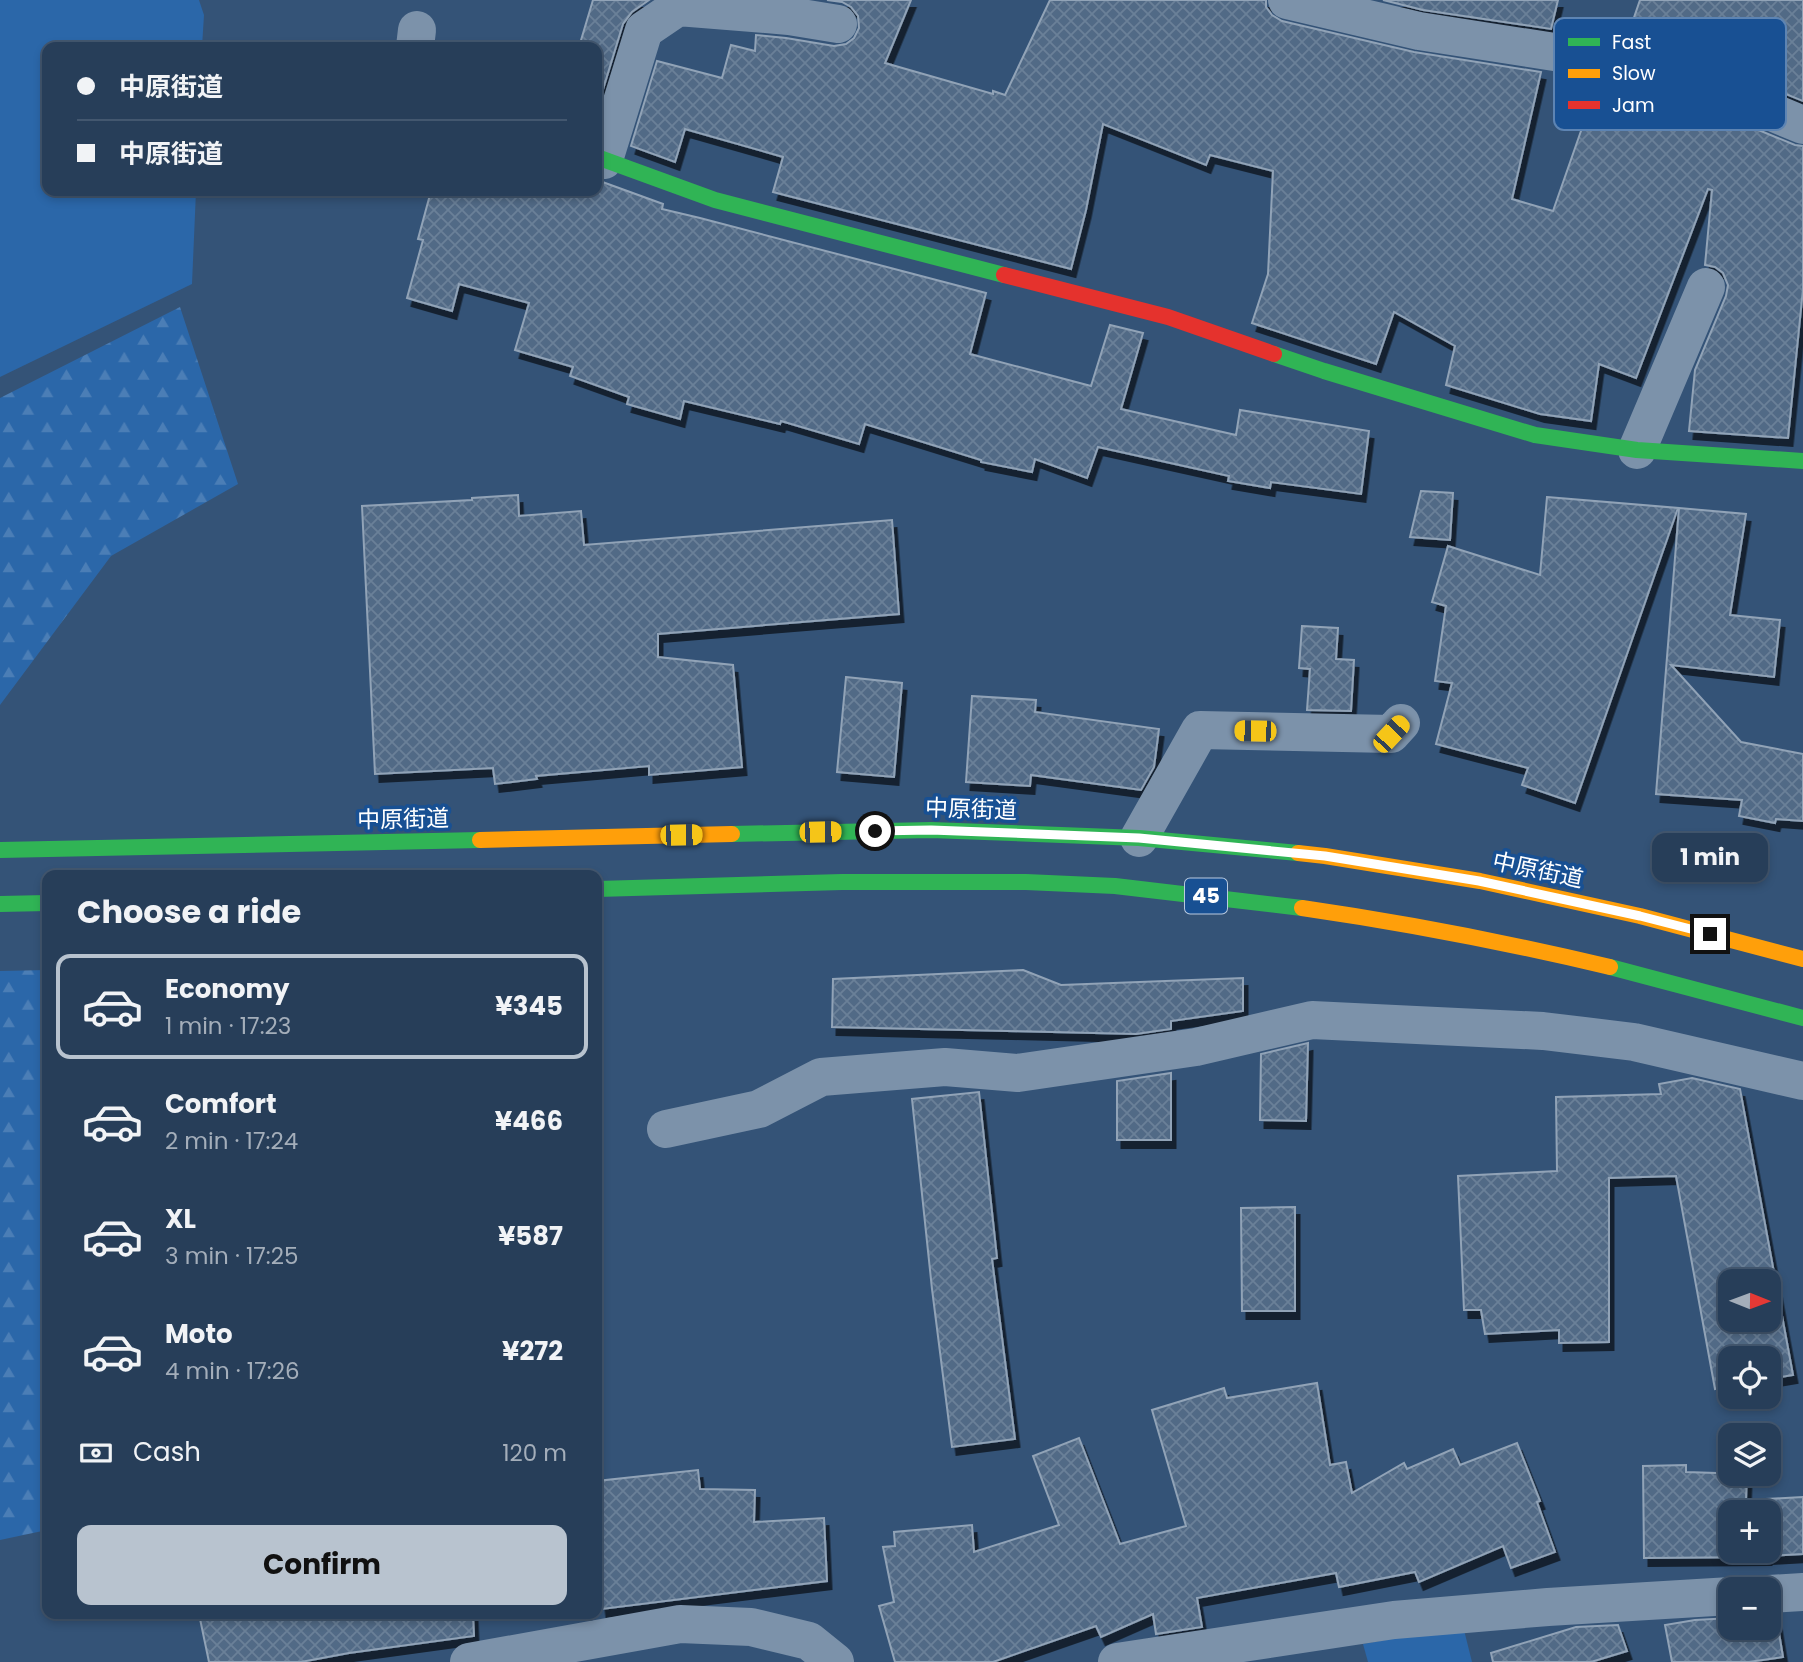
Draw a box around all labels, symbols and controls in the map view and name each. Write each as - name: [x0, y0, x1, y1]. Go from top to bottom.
- legend: [1554, 18, 1786, 130]
- text: Fast: [1612, 29, 1651, 56]
- text: Slow: [1612, 60, 1656, 87]
- text: 中原街道: [119, 69, 223, 105]
- text: Jam: [1612, 92, 1654, 119]
- text: 中原街道: [119, 136, 223, 172]
- car: [1369, 711, 1414, 757]
- car: [1234, 720, 1277, 742]
- street label: 中原街道: [924, 791, 1018, 827]
- street label: 中原街道: [357, 802, 449, 836]
- route start: [859, 815, 891, 847]
- car: [799, 821, 842, 843]
- car: [660, 824, 703, 846]
- callout: 1 min: [1652, 832, 1768, 881]
- text: 1 min: [1680, 841, 1740, 873]
- street label: 中原街道: [1490, 845, 1586, 895]
- road number: 45: [1185, 878, 1227, 914]
- text: Choose a ride: [77, 889, 301, 934]
- route end: [1694, 918, 1726, 950]
- text: Economy: [165, 971, 289, 1007]
- icon: car: [81, 975, 144, 1038]
- text: ¥345: [495, 988, 563, 1024]
- text: 1 min · 17:23: [165, 1010, 291, 1042]
- text: Comfort: [165, 1086, 277, 1122]
- icon: car: [81, 1090, 144, 1153]
- text: ¥466: [495, 1103, 563, 1139]
- text: 2 min · 17:24: [165, 1125, 298, 1157]
- text: XL: [165, 1201, 196, 1237]
- icon: car: [81, 1205, 144, 1268]
- text: ¥587: [498, 1218, 563, 1254]
- text: 3 min · 17:25: [165, 1240, 298, 1272]
- north arrow: [1718, 1269, 1782, 1332]
- map controls: [1718, 1269, 1781, 1640]
- text: Moto: [165, 1316, 233, 1352]
- icon: car: [81, 1320, 144, 1383]
- text: ¥272: [502, 1333, 563, 1369]
- button: locate: [1718, 1346, 1781, 1409]
- text: 4 min · 17:26: [165, 1355, 299, 1387]
- button: layers: [1718, 1423, 1781, 1486]
- icon: cash: [77, 1434, 115, 1472]
- text: Cash: [133, 1434, 201, 1470]
- text: 120 m: [502, 1437, 567, 1469]
- button: +: [1718, 1500, 1781, 1563]
- button: Confirm: [77, 1525, 567, 1605]
- button: −: [1718, 1577, 1781, 1640]

